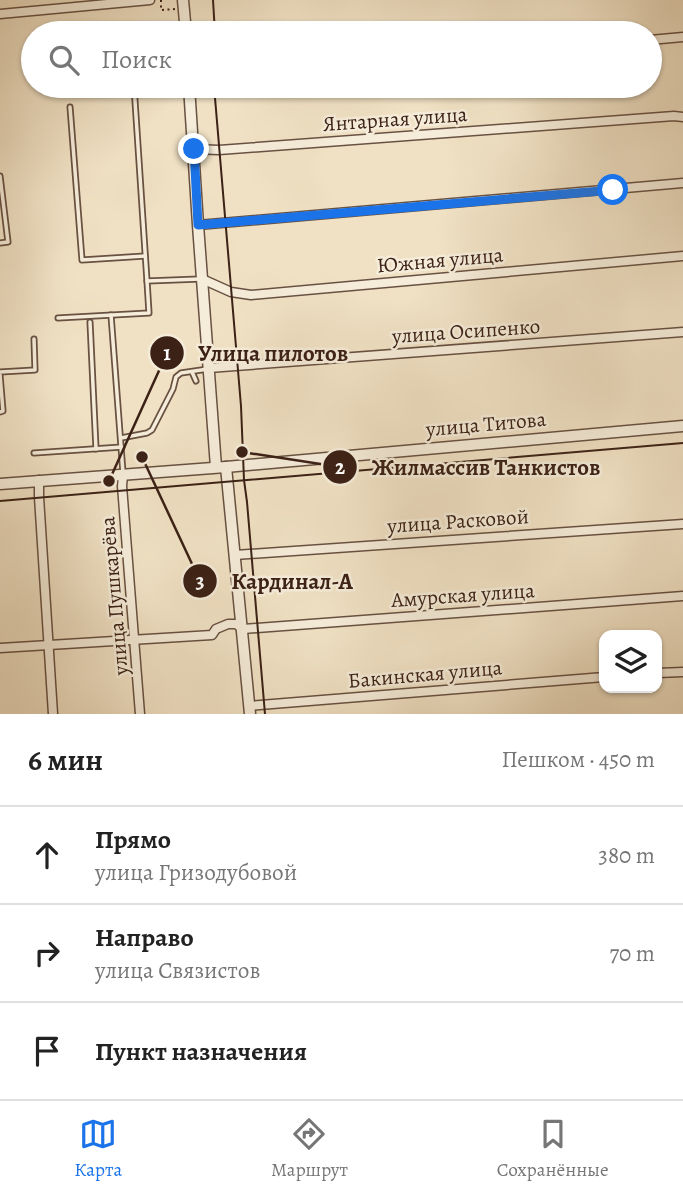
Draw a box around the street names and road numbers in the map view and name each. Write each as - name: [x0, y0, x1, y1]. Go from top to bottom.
- street label: Янтарная улица: [322, 100, 468, 138]
- street label: Южная улица: [376, 241, 505, 279]
- street label: улица Осипенко: [390, 312, 541, 350]
- street label: улица Титова: [424, 405, 548, 443]
- street label: улица Расковой: [385, 502, 530, 540]
- street label: улица Пушкарёва: [93, 515, 135, 678]
- street label: Амурская улица: [389, 576, 536, 614]
- street label: Бакинская улица: [347, 653, 504, 695]

